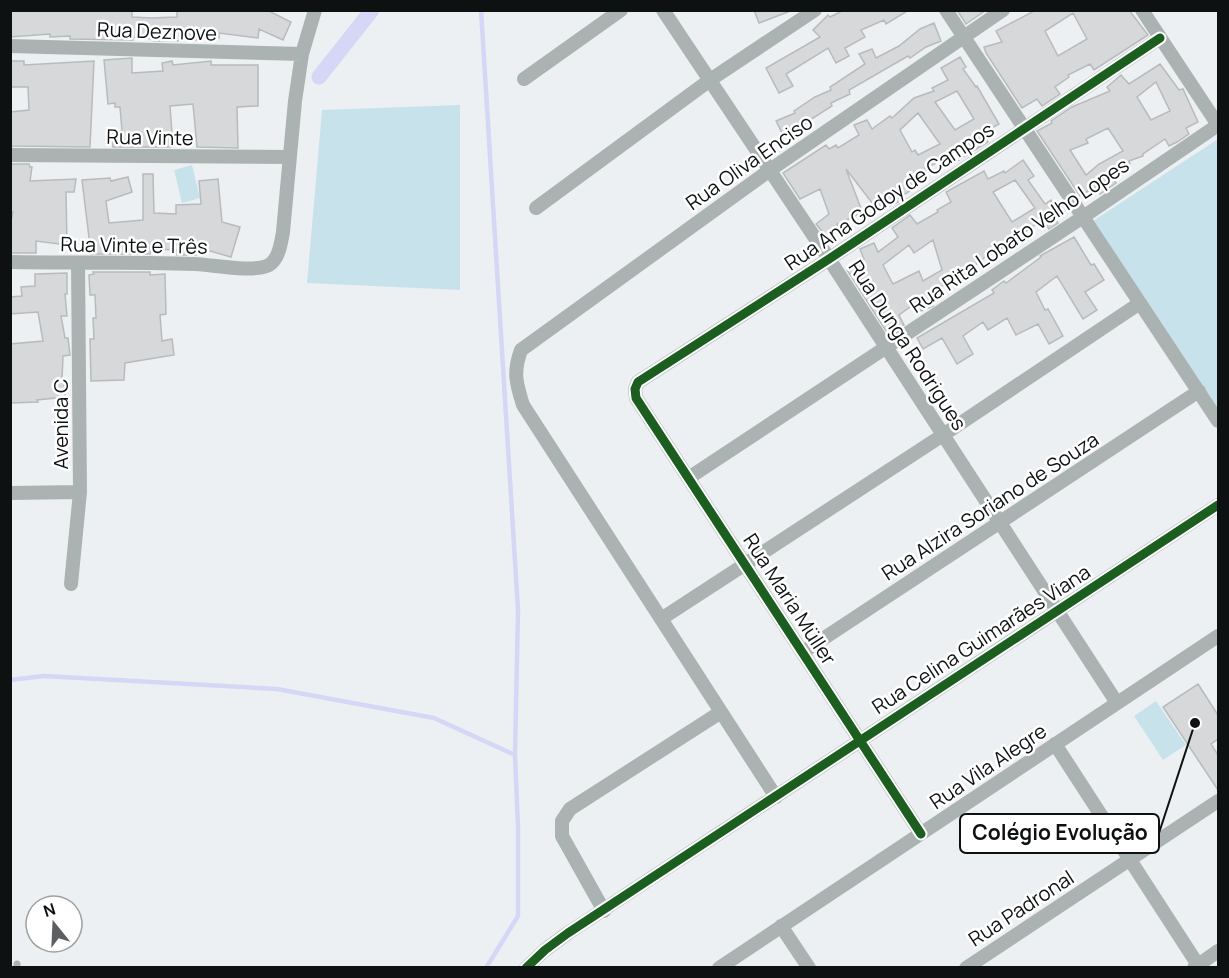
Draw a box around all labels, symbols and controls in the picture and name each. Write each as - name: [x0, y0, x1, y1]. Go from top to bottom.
- street label: Rua Deznove: [97, 15, 217, 47]
- street label: Rua Oliva Enciso: [680, 108, 818, 216]
- street label: Rua Ana Godoy de Campos: [779, 116, 999, 276]
- street label: Rua Vinte: [106, 123, 194, 151]
- street label: Rua Rita Lobato Velho Lopes: [904, 151, 1134, 319]
- street label: Rua Vinte e Três: [60, 230, 208, 260]
- street label: Rua Dunga Rodrigues: [843, 255, 973, 435]
- street label: Avenida C: [47, 379, 74, 469]
- street label: Rua Alzira Soriano de Souza: [876, 426, 1104, 586]
- street label: Rua Maria Müller: [737, 528, 843, 670]
- street label: Rua Celina Guimarães Viana: [867, 558, 1095, 720]
- street label: Rua Vila Alegre: [924, 717, 1052, 815]
- callout: Colégio Evolução: [960, 814, 1159, 853]
- text: Colégio Evolução: [972, 818, 1148, 846]
- street label: Rua Padronal: [963, 864, 1079, 952]
- north arrow: [24, 894, 84, 954]
- text: N: [40, 897, 58, 922]

